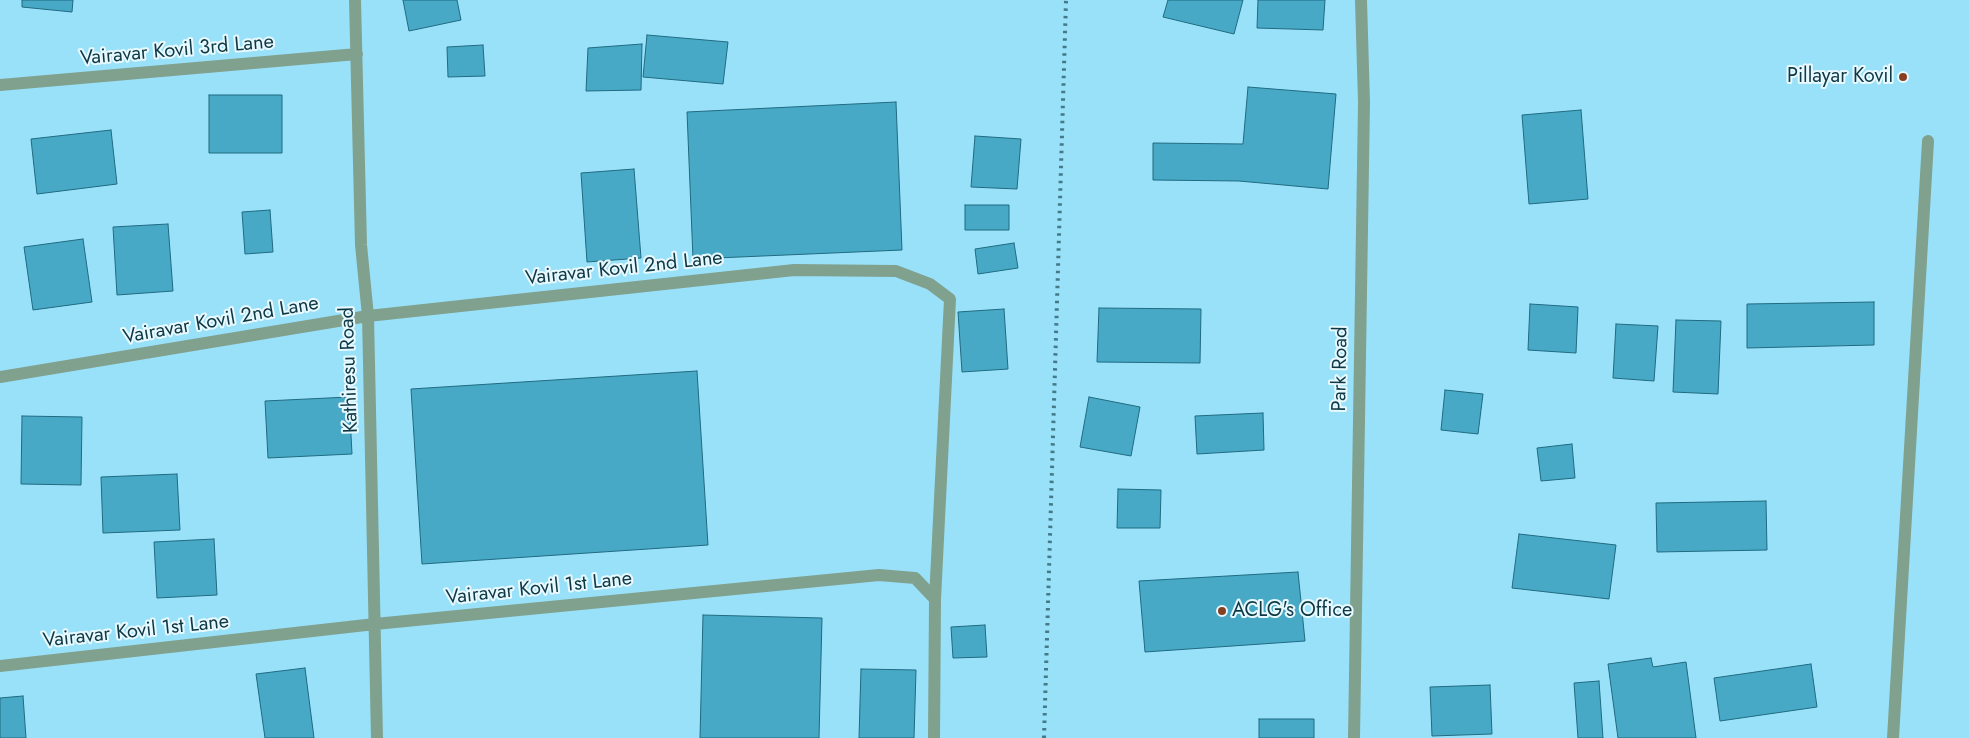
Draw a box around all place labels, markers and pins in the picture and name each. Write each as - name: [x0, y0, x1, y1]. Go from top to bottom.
- place label: Pillayar Kovil: [1787, 65, 1893, 89]
- marker: Pillayar Kovil: [1897, 71, 1909, 83]
- place label: ACLG's Office: [1232, 599, 1352, 623]
- marker: ACLG's Office: [1216, 605, 1228, 617]

